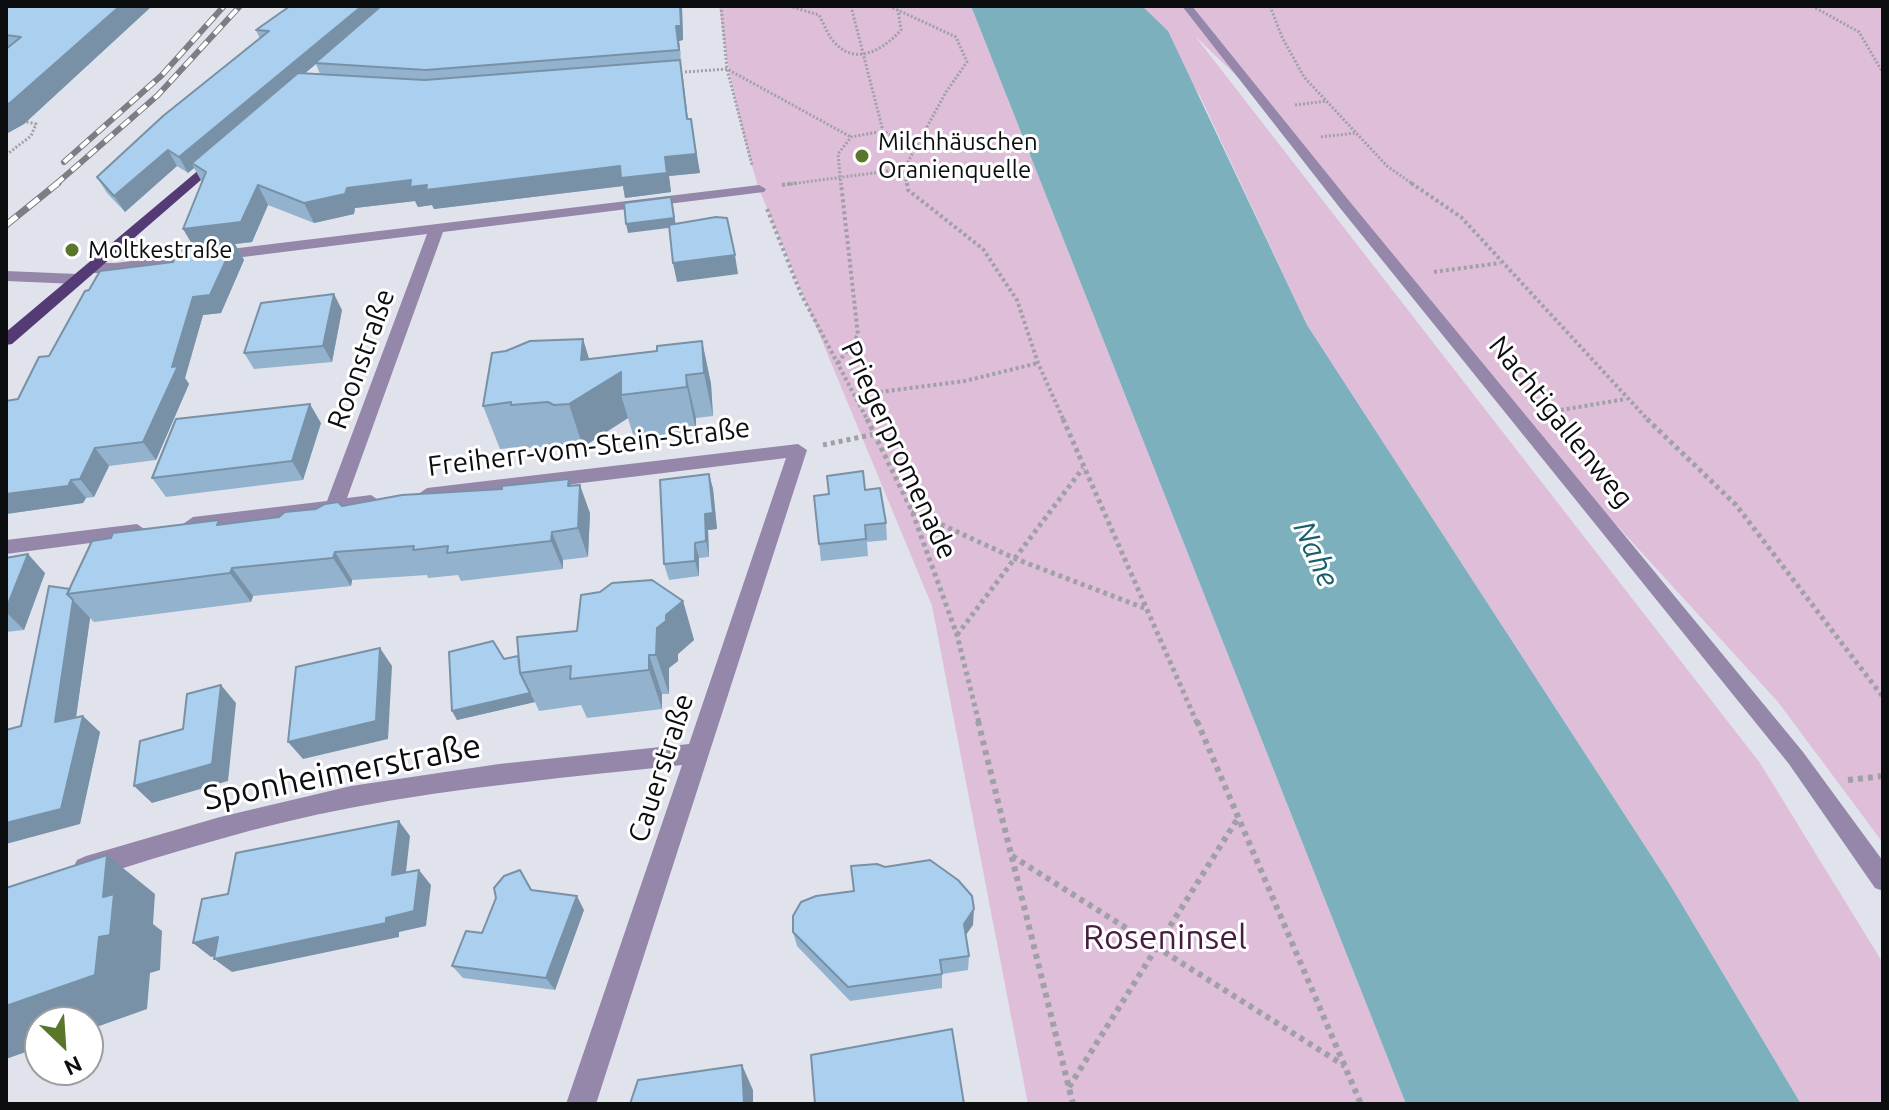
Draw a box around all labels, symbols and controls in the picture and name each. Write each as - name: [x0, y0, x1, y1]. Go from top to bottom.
- place label: Milchhäuschen Oranienquelle: [878, 128, 1038, 184]
- marker: Milchhäuschen Oranienquelle: [853, 147, 871, 165]
- place label: Moltkestraße: [88, 236, 233, 264]
- marker: Moltkestraße: [63, 241, 81, 259]
- street label: Roonstraße: [320, 284, 402, 434]
- street label: Nachtigallenweg: [1482, 329, 1640, 515]
- street label: Priegerpromenade: [834, 336, 964, 564]
- street label: Freiherr-vom-Stein-Straße: [426, 411, 752, 483]
- water label: Nahe: [1286, 515, 1346, 593]
- street label: Cauerstraße: [621, 690, 701, 846]
- street label: Sponheimerstraße: [200, 725, 484, 819]
- park label: Roseninsel: [1083, 918, 1247, 958]
- north arrow: [24, 1006, 104, 1086]
- text: N: [61, 1052, 86, 1081]

